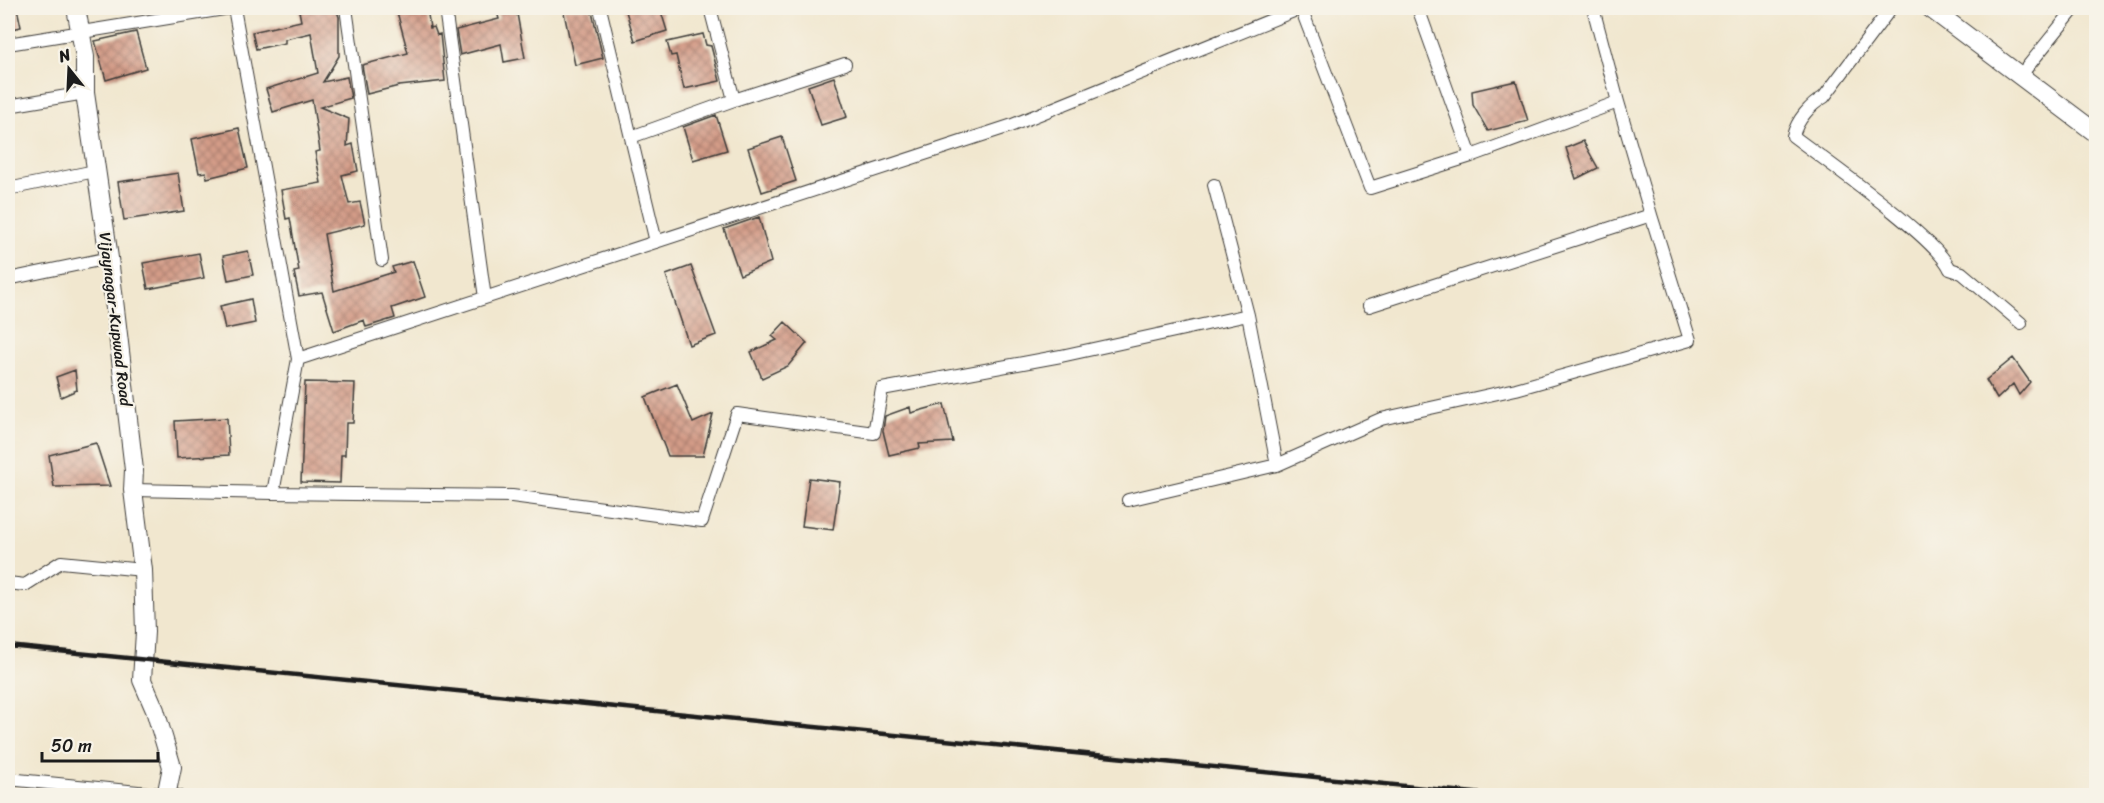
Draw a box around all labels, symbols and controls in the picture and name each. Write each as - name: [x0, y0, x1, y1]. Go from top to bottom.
- north arrow: [39, 39, 99, 99]
- text: N: [54, 39, 75, 71]
- street label: Vijaynagar-Kupwad Road: [90, 230, 141, 409]
- scale bar: [42, 725, 158, 763]
- text: 50 m: [51, 730, 92, 762]

